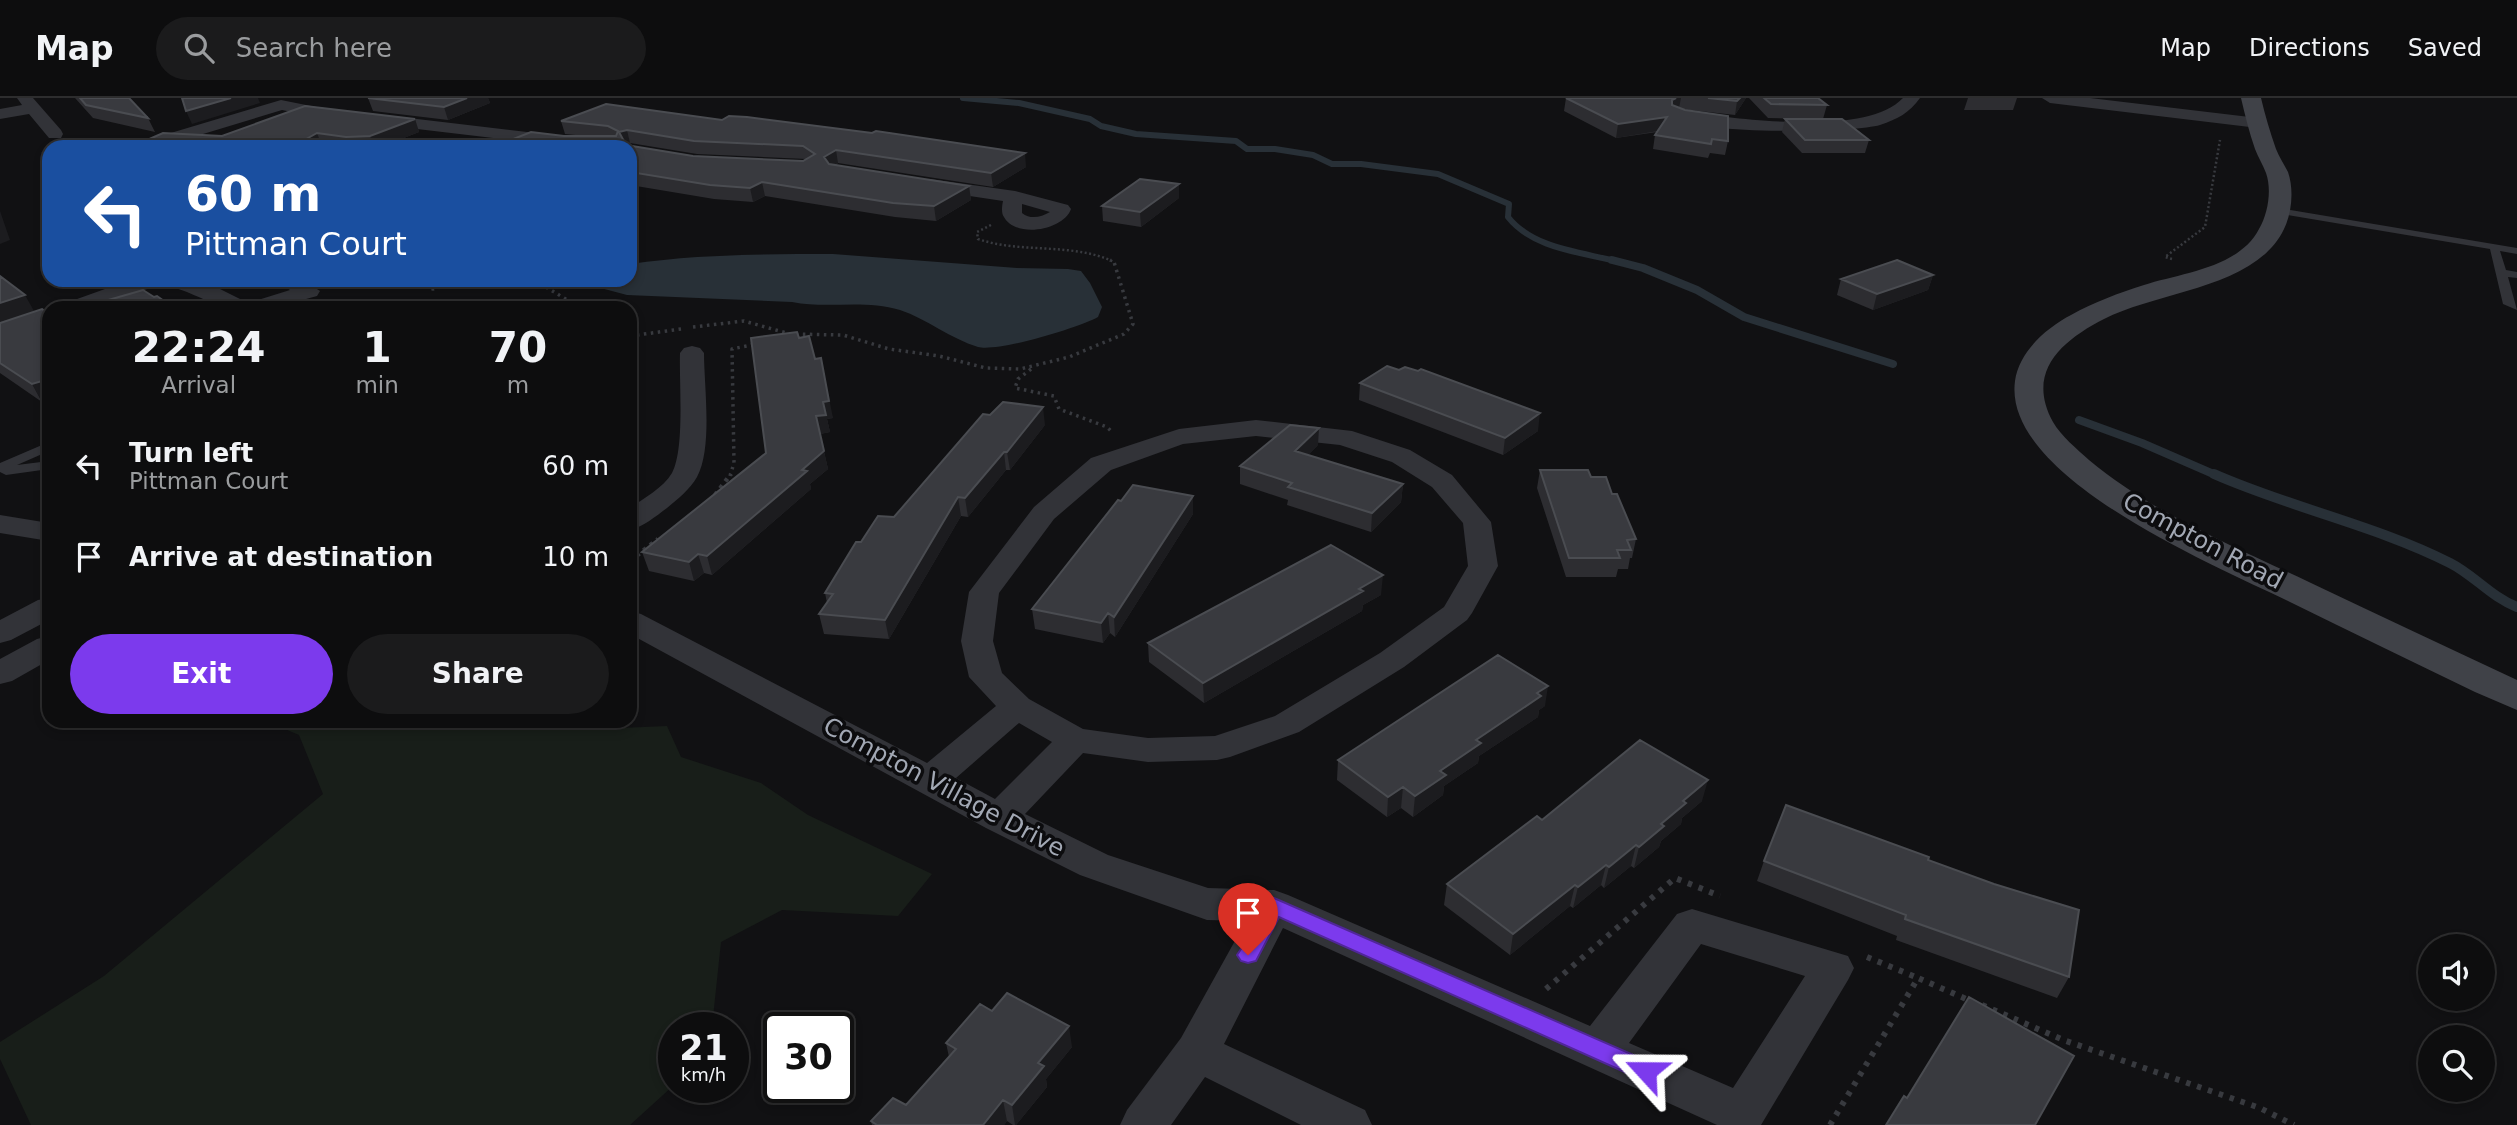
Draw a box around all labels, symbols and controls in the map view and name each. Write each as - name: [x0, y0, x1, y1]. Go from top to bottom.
- search box: [156, 17, 646, 80]
- text: Map: [35, 29, 114, 68]
- icon: search: [180, 29, 218, 67]
- text: Search here: [236, 33, 392, 63]
- text: Map: [2160, 34, 2211, 62]
- text: Directions: [2249, 34, 2370, 62]
- text: Saved: [2408, 34, 2482, 62]
- text: 60 m: [185, 166, 321, 223]
- icon: left: [70, 168, 161, 259]
- text: Pittman Court: [185, 225, 407, 263]
- text: 22:24: [132, 323, 266, 372]
- text: 1: [362, 323, 392, 372]
- text: 70: [489, 323, 547, 372]
- text: Arrival: [161, 372, 236, 398]
- text: min: [355, 372, 399, 398]
- text: m: [507, 372, 529, 398]
- text: Turn left: [129, 438, 253, 468]
- icon: left: [70, 447, 108, 485]
- text: 60 m: [542, 451, 609, 481]
- text: Pittman Court: [129, 468, 288, 494]
- street label: Compton Road: [2118, 487, 2288, 595]
- icon: arrive: [70, 538, 108, 576]
- text: Arrive at destination: [129, 542, 433, 572]
- text: 10 m: [542, 542, 609, 572]
- button: Exit: [70, 634, 333, 714]
- button: Share: [347, 634, 609, 714]
- street label: Compton Village Drive: [819, 711, 1069, 863]
- pin: [1218, 883, 1278, 955]
- icon: arrive: [1229, 894, 1267, 932]
- map controls: [2418, 934, 2495, 1102]
- button: sound: [2418, 934, 2495, 1011]
- speed limit sign: 30: [763, 1012, 854, 1103]
- button: search: [2418, 1025, 2495, 1102]
- text: 21: [679, 1028, 728, 1068]
- position arrow: [1609, 1034, 1683, 1108]
- text: km/h: [681, 1064, 726, 1085]

